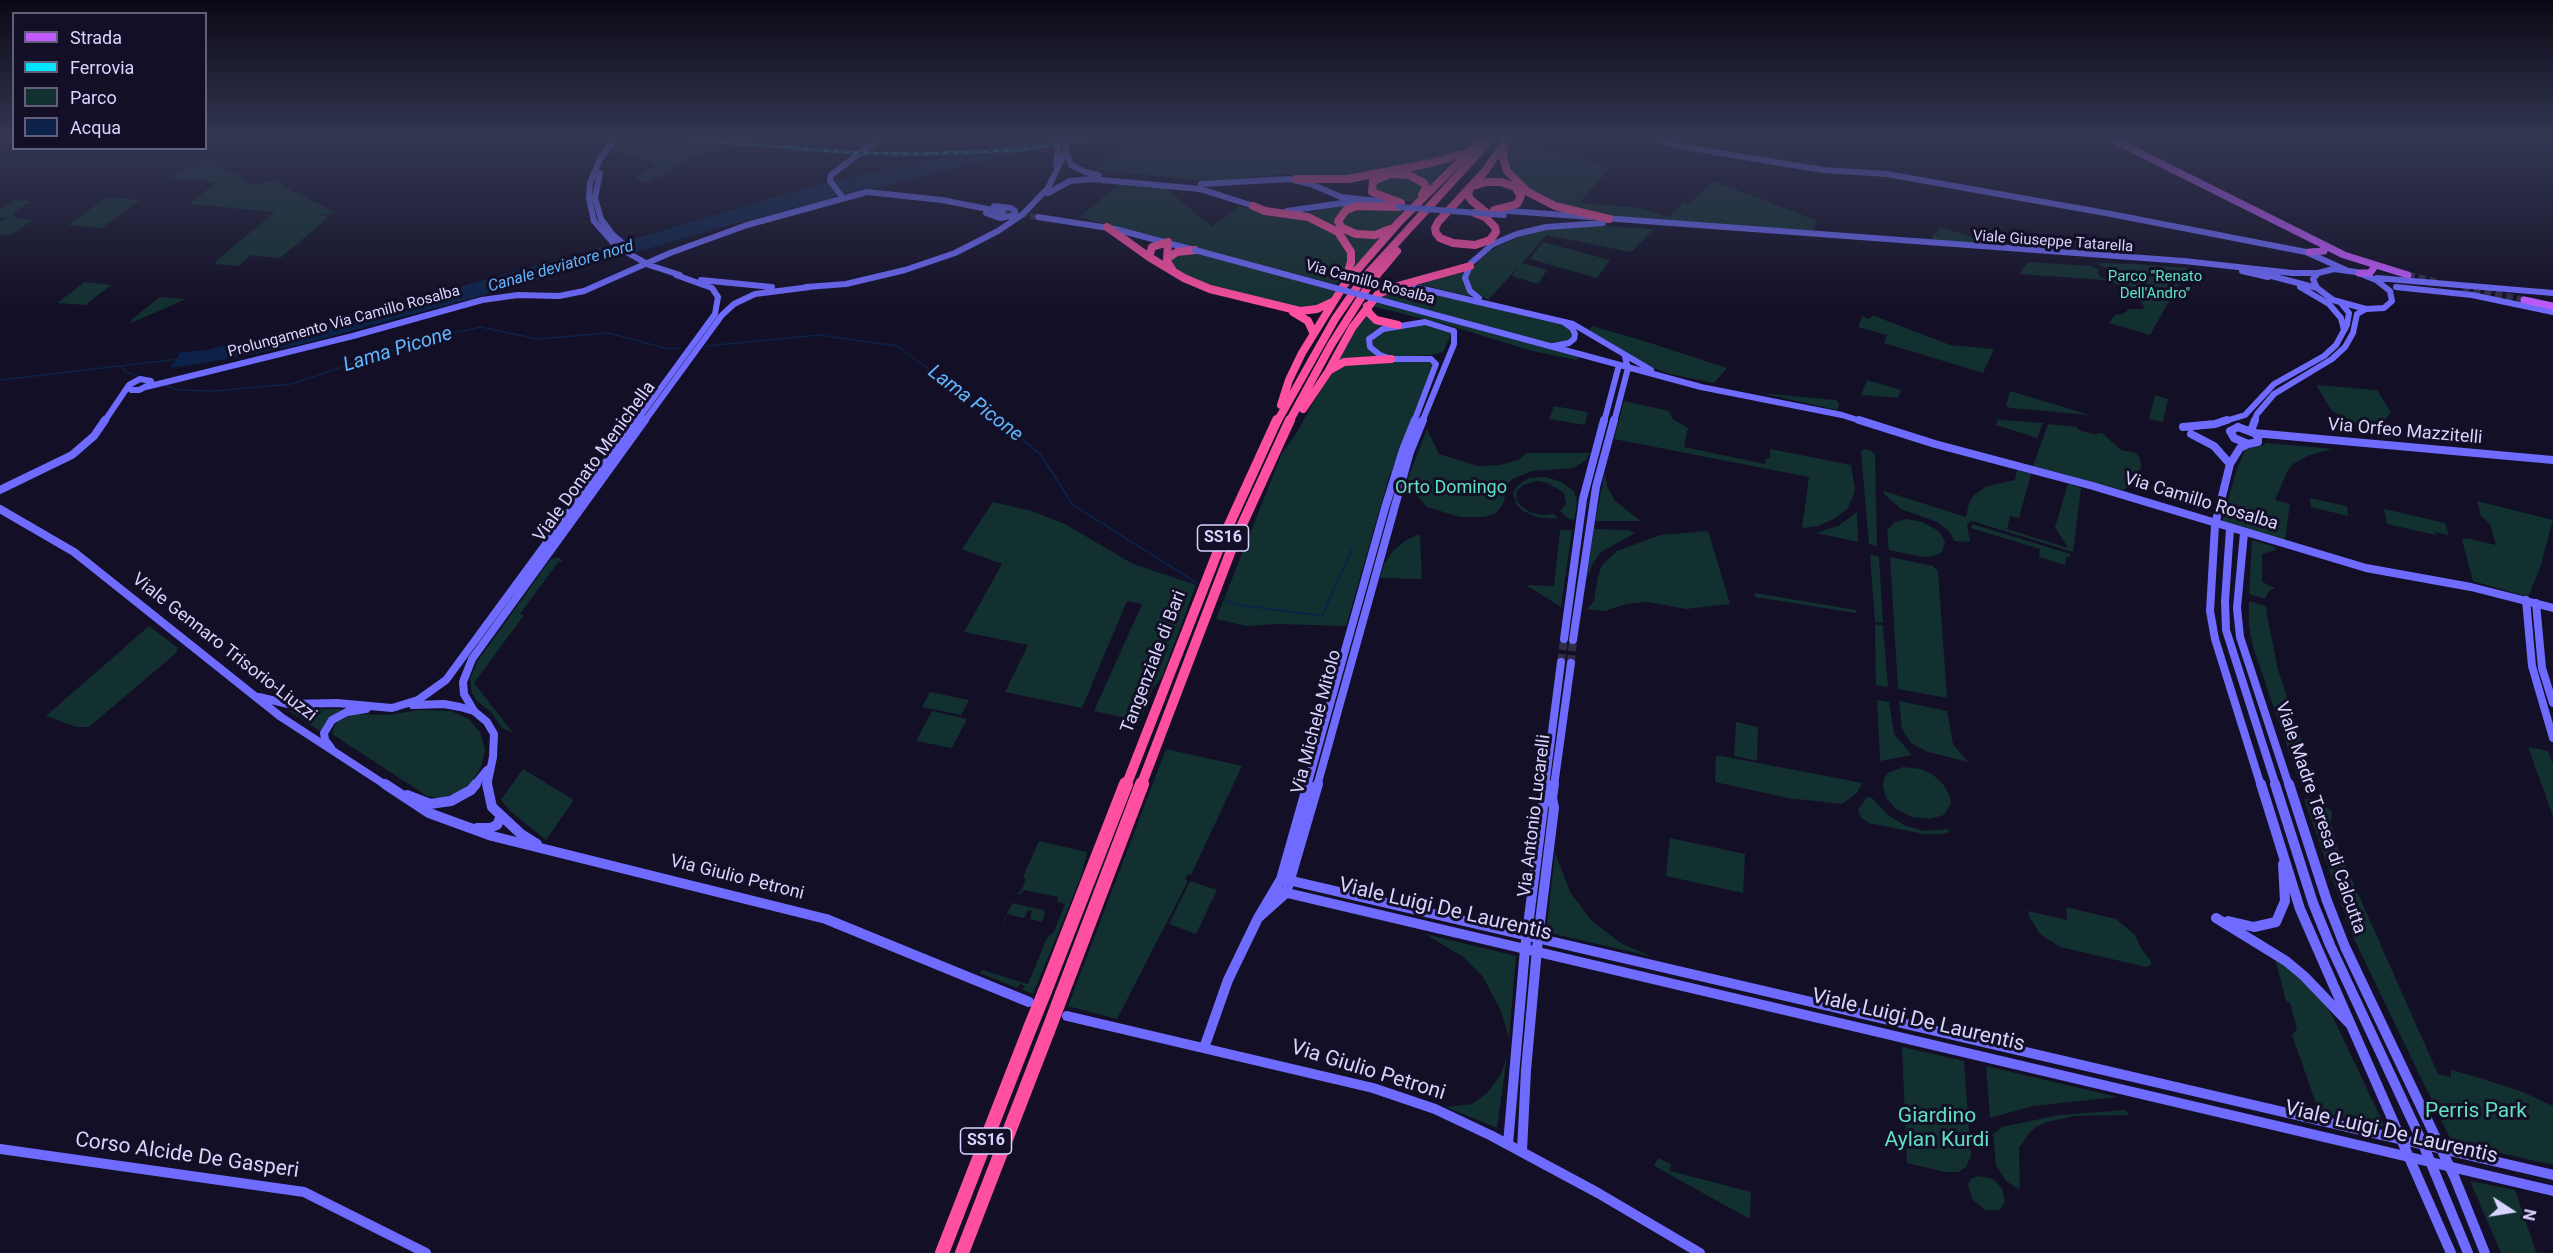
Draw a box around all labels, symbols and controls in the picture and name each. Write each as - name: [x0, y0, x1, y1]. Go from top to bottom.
- legend: [12, 12, 207, 150]
- text: Strada: [70, 27, 122, 48]
- text: Ferrovia: [70, 57, 134, 78]
- text: Parco: [70, 87, 117, 108]
- text: Acqua: [70, 117, 121, 138]
- street label: Viale Giuseppe Tatarella: [1972, 227, 2134, 257]
- water label: Canale deviatore nord: [486, 237, 636, 297]
- street label: Via Camillo Rosalba: [1303, 257, 1437, 309]
- park label: Parco "Renato Dell'Andro": [2108, 268, 2202, 303]
- street label: Prolungamento Via Camillo Rosalba: [226, 282, 462, 362]
- water label: Lama Picone: [341, 322, 455, 378]
- water label: Lama Picone: [923, 361, 1027, 447]
- street label: Viale Donato Menichella: [529, 377, 661, 547]
- street label: Via Orfeo Mazzitelli: [2327, 414, 2483, 450]
- street label: Via Camillo Rosalba: [2121, 468, 2281, 536]
- park label: Orto Domingo: [1395, 477, 1507, 499]
- road number: SS16: [1198, 525, 1248, 551]
- street label: Viale Gennaro Trisorio-Liuzzi: [127, 569, 321, 727]
- street label: Tangenziale di Bari: [1117, 588, 1191, 736]
- street label: Via Michele Mitolo: [1287, 648, 1347, 796]
- street label: Viale Madre Teresa di Calcutta: [2270, 699, 2370, 937]
- street label: Via Antonio Lucarelli: [1514, 733, 1556, 899]
- street label: Via Giulio Petroni: [668, 851, 806, 905]
- street label: Viale Luigi De Laurentis: [1336, 873, 1554, 947]
- street label: Viale Luigi De Laurentis: [1809, 984, 2027, 1058]
- street label: Via Giulio Petroni: [1288, 1036, 1448, 1106]
- street label: Viale Luigi De Laurentis: [2282, 1096, 2500, 1170]
- park label: Perris Park: [2425, 1099, 2527, 1125]
- park label: Giardino Aylan Kurdi: [1885, 1104, 1989, 1154]
- street label: Corso Alcide De Gasperi: [73, 1128, 301, 1184]
- road number: SS16: [960, 1128, 1012, 1154]
- north arrow: [2481, 1181, 2541, 1241]
- text: N: [2519, 1207, 2540, 1222]

